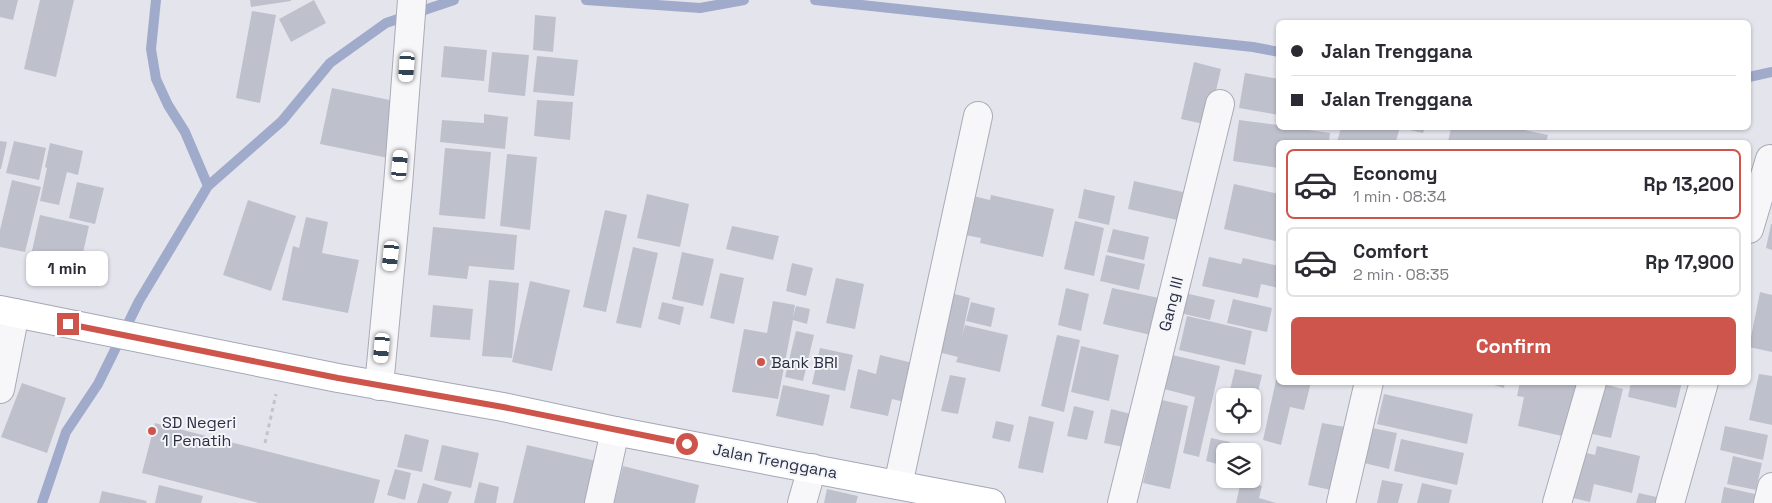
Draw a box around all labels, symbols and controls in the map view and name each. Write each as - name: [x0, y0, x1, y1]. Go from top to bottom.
- text: Jalan Trenggana: [1321, 39, 1473, 64]
- car: [398, 52, 415, 82]
- text: Jalan Trenggana: [1321, 87, 1473, 112]
- car: [391, 149, 408, 181]
- text: Economy: [1353, 161, 1437, 186]
- icon: car: [1293, 162, 1338, 207]
- text: Rp 13,200: [1643, 172, 1734, 197]
- text: 1 min · 08:34: [1353, 186, 1446, 207]
- text: Comfort: [1353, 239, 1429, 264]
- car: [381, 240, 400, 272]
- icon: car: [1293, 240, 1338, 285]
- text: Rp 17,900: [1645, 250, 1734, 275]
- callout: 1 min: [27, 252, 109, 286]
- text: 1 min: [47, 258, 87, 279]
- text: 2 min · 08:35: [1353, 264, 1449, 285]
- street label: Gang III: [1154, 274, 1188, 334]
- route end: [57, 313, 79, 335]
- button: Confirm: [1291, 317, 1736, 375]
- car: [373, 332, 390, 364]
- place label: Bank BRI: [771, 352, 838, 373]
- marker: Bank BRI: [755, 356, 767, 368]
- map controls: [1216, 388, 1261, 488]
- button: locate: [1216, 388, 1261, 433]
- place label: SD Negeri 1 Penatih: [162, 412, 236, 451]
- marker: SD Negeri 1 Penatih: [146, 425, 158, 437]
- route start: [676, 433, 698, 455]
- street label: Jalan Trenggana: [711, 439, 839, 483]
- button: layers: [1216, 443, 1261, 488]

